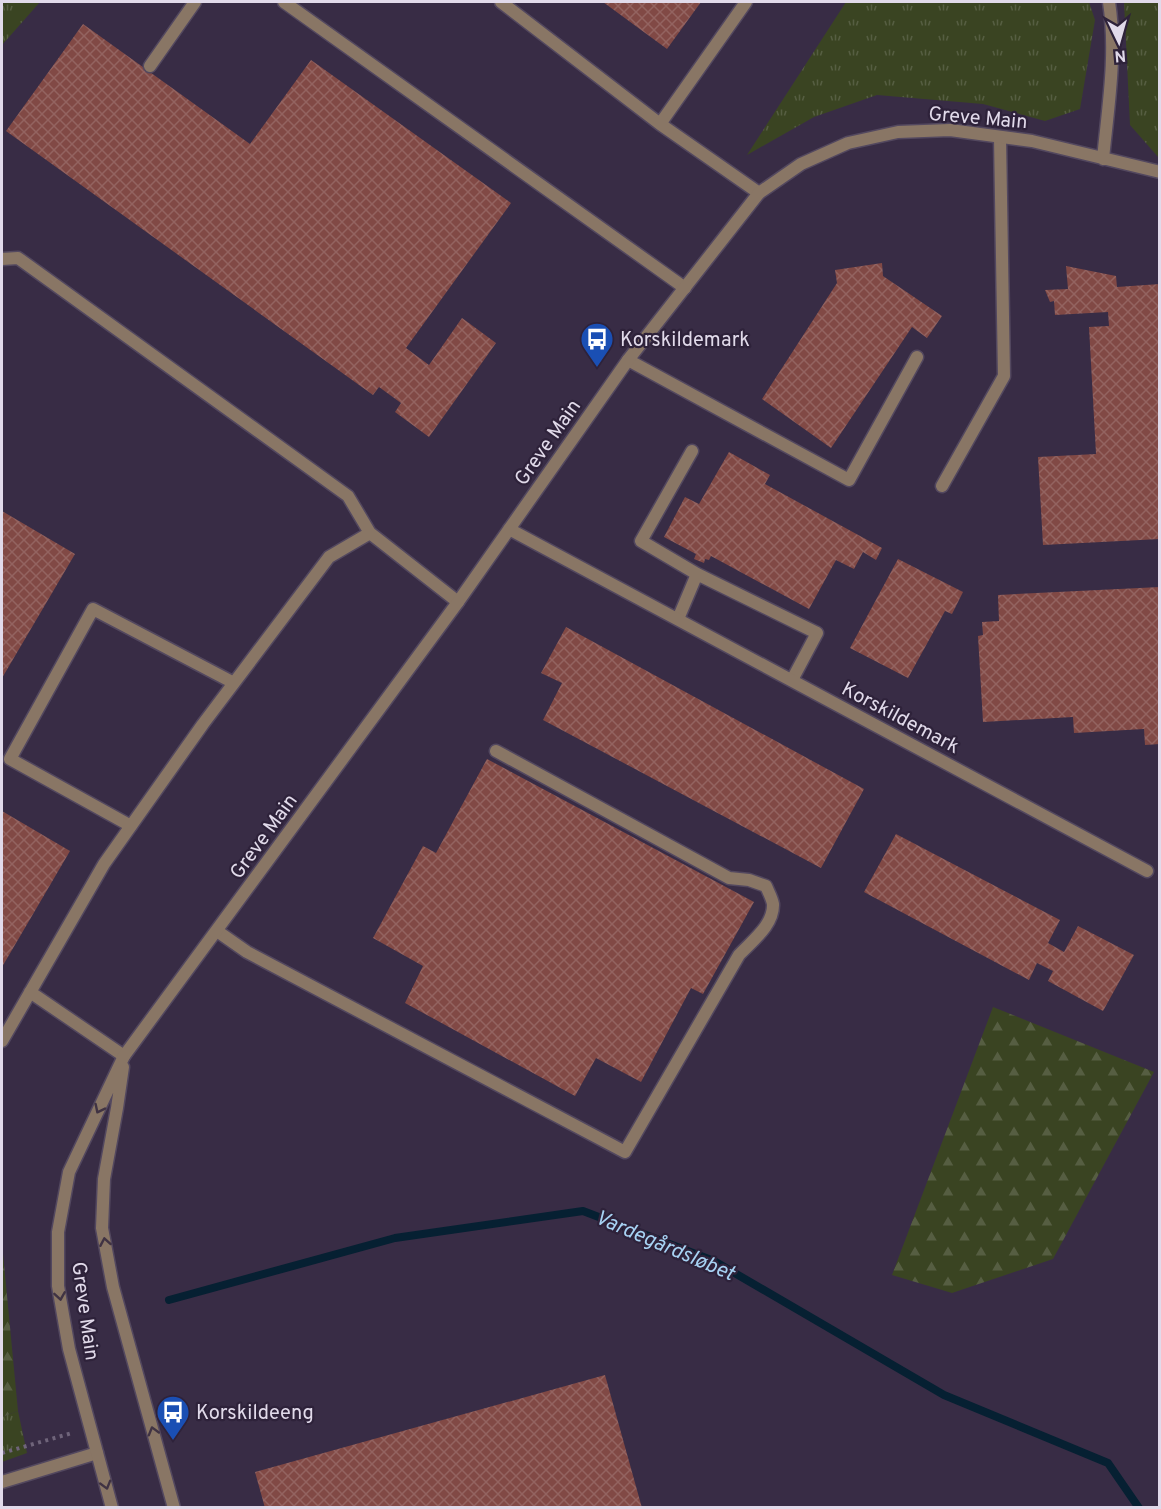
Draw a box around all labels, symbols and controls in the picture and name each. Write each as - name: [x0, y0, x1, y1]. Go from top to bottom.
- north arrow: [1089, 12, 1149, 72]
- text: N: [1114, 44, 1127, 65]
- street label: Greve Main: [927, 102, 1028, 136]
- bus stop icon: Korskildemark: [579, 321, 615, 368]
- place label: Korskildemark: [620, 328, 750, 354]
- street label: Greve Main: [509, 395, 588, 491]
- street label: Korskildemark: [837, 677, 964, 761]
- street label: Greve Main: [225, 789, 304, 885]
- one-way arrow: [94, 1103, 106, 1114]
- water label: Vardegårdsløbet: [591, 1205, 740, 1289]
- one-way arrow: [99, 1237, 112, 1247]
- street label: Greve Main: [64, 1260, 104, 1362]
- one-way arrow: [53, 1291, 66, 1301]
- bus stop icon: Korskildeeng: [155, 1394, 191, 1441]
- place label: Korskildeeng: [196, 1401, 314, 1427]
- one-way arrow: [147, 1426, 160, 1436]
- one-way arrow: [99, 1480, 111, 1490]

